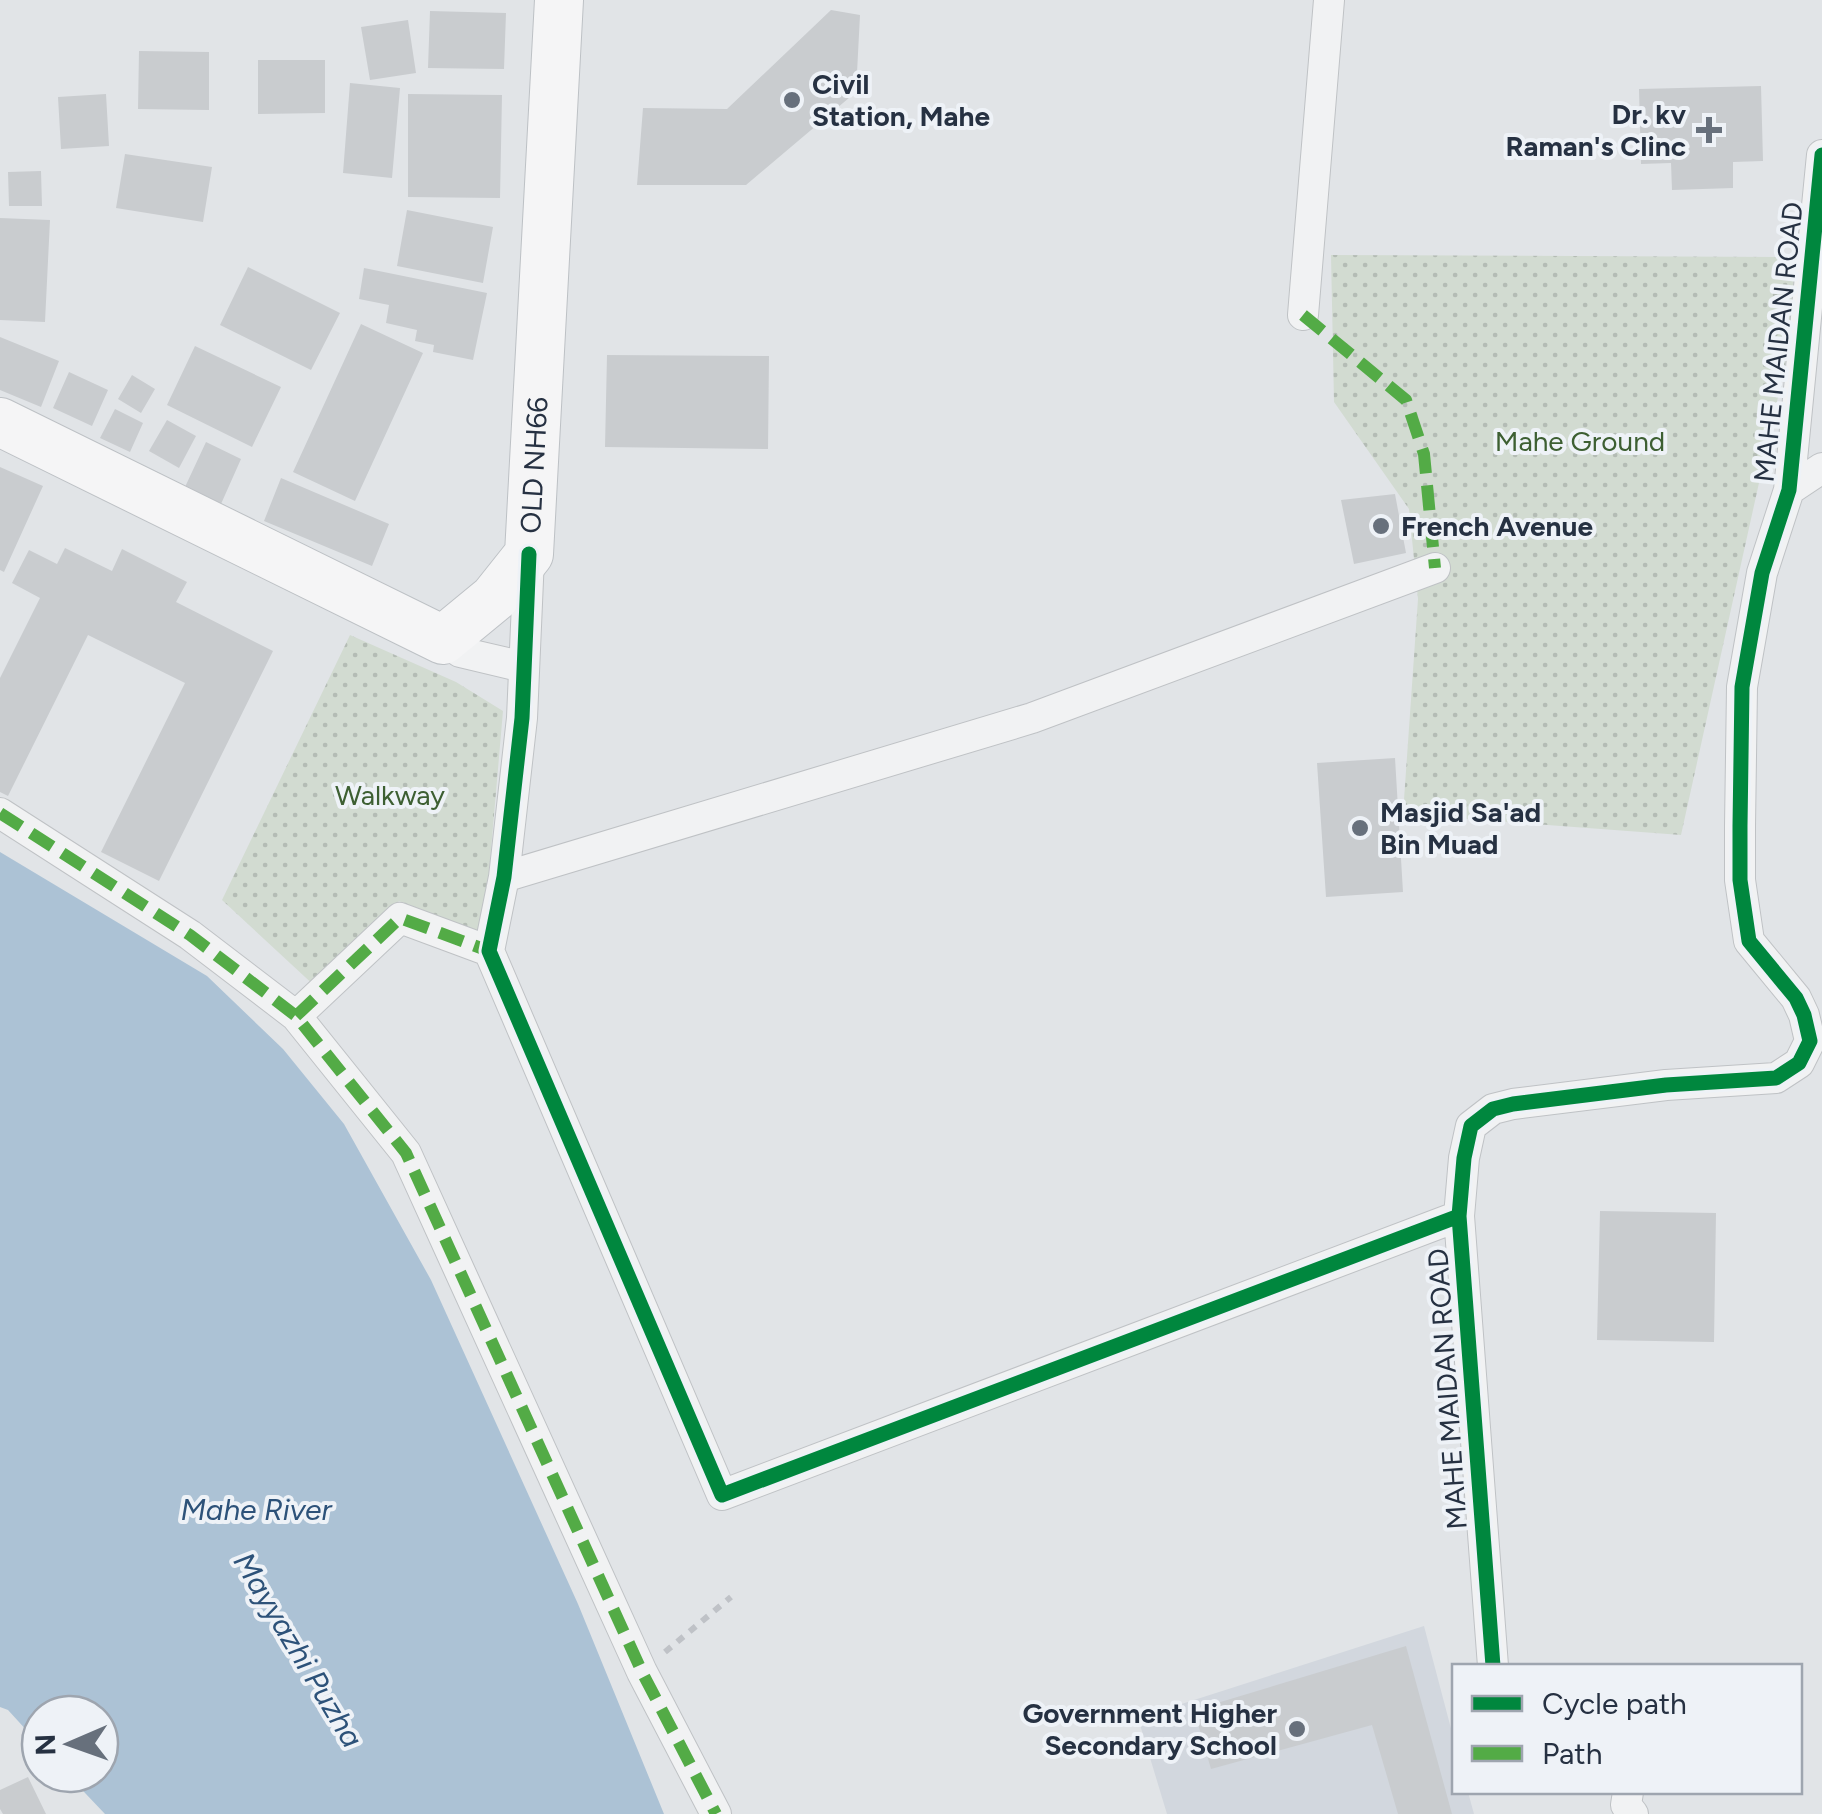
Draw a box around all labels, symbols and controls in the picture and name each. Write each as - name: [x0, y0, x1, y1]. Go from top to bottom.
- place label: Civil Station, Mahe: [812, 67, 990, 133]
- marker: Civil Station, Mahe: [781, 89, 803, 111]
- place label: Dr. kv Raman's Clinc: [1505, 97, 1686, 163]
- marker: Dr. kv Raman's Clinc: [1696, 117, 1722, 143]
- street label: MAHE MAIDAN ROAD: [1746, 200, 1810, 484]
- street label: OLD NH66: [513, 396, 554, 534]
- park label: Mahe Ground: [1495, 424, 1665, 458]
- place label: French Avenue: [1401, 509, 1593, 543]
- marker: French Avenue: [1370, 515, 1392, 537]
- park label: Walkway: [335, 778, 445, 812]
- place label: Masjid Sa'ad Bin Muad: [1380, 795, 1541, 861]
- marker: Masjid Sa'ad Bin Muad: [1349, 817, 1371, 839]
- street label: MAHE MAIDAN ROAD: [1420, 1247, 1474, 1531]
- water label: Mahe River: [180, 1491, 333, 1528]
- water label: Mayyazhi Puzha: [226, 1546, 371, 1754]
- legend: [1452, 1664, 1802, 1794]
- text: Cycle path: [1542, 1685, 1687, 1722]
- north arrow: [20, 1694, 120, 1794]
- place label: Government Higher Secondary School: [1022, 1696, 1277, 1762]
- marker: Government Higher Secondary School: [1286, 1718, 1308, 1740]
- text: N: [28, 1733, 62, 1756]
- text: Path: [1542, 1735, 1602, 1772]

